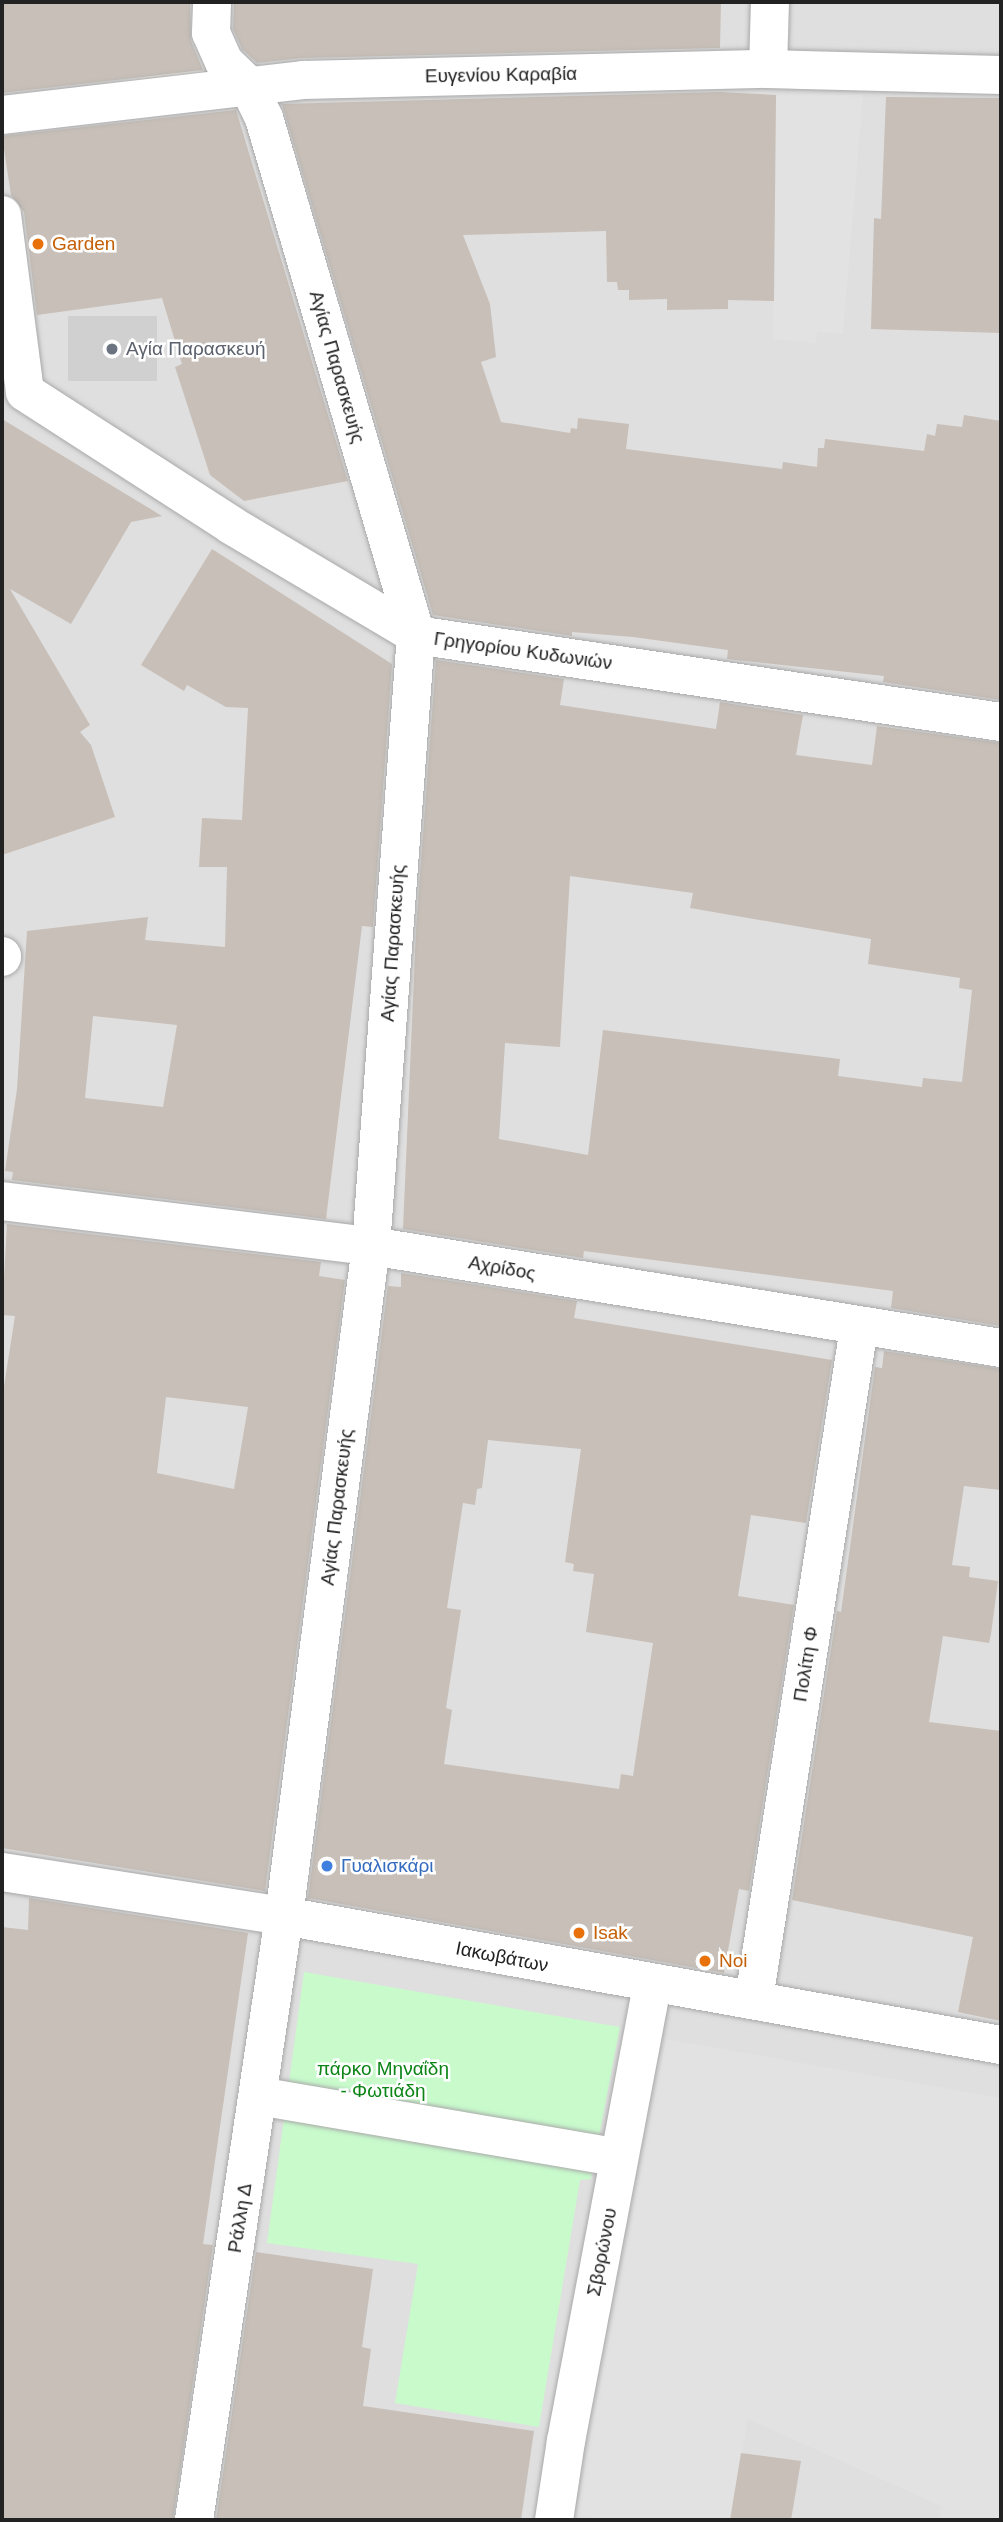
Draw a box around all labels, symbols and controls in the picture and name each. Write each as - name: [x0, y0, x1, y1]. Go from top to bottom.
- street label: Ευγενίου Καραβία: [425, 62, 577, 88]
- place label: Garden: [52, 233, 115, 255]
- marker: Garden: [30, 236, 46, 252]
- street label: Αγίας Παρασκευής: [304, 288, 370, 446]
- place label: Αγία Παρασκευή: [126, 338, 265, 360]
- marker: Αγία Παρασκευή: [104, 341, 120, 357]
- street label: Γρηγορίου Κυδωνιών: [432, 627, 614, 675]
- street label: Αγίας Παρασκευής: [376, 864, 410, 1022]
- street label: Αχρίδος: [467, 1251, 537, 1285]
- street label: Αγίας Παρασκευής: [316, 1427, 358, 1587]
- street label: Πολίτη Φ: [789, 1625, 823, 1703]
- place label: Γυαλισκάρι: [341, 1855, 434, 1877]
- marker: Γυαλισκάρι: [319, 1858, 335, 1874]
- place label: Isak: [593, 1922, 628, 1944]
- marker: Isak: [571, 1925, 587, 1941]
- street label: Ιακωβάτων: [454, 1937, 550, 1977]
- place label: Noi: [719, 1950, 748, 1972]
- marker: Noi: [697, 1953, 713, 1969]
- park label: πάρκο Μηναΐδη - Φωτιάδη: [317, 2058, 449, 2102]
- street label: Ράλλη Δ: [223, 2181, 257, 2255]
- street label: Σβορώνου: [582, 2206, 622, 2298]

